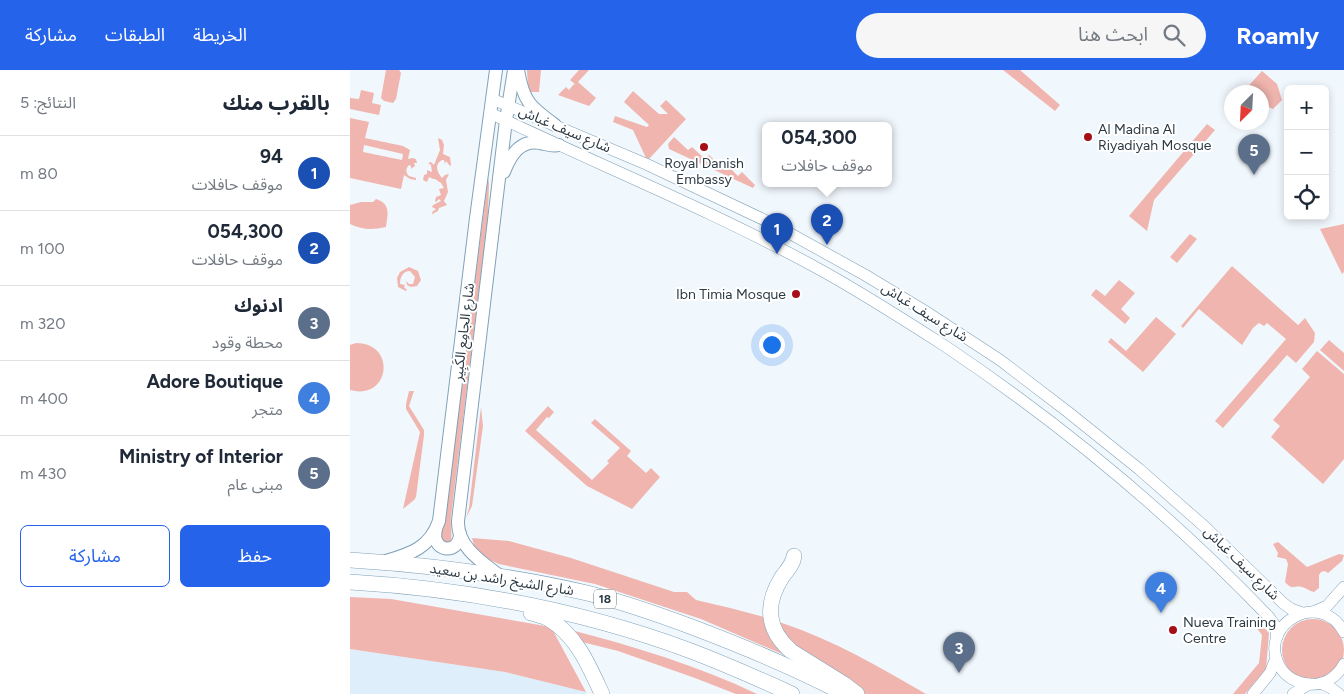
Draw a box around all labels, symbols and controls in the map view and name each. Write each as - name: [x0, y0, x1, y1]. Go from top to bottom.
- search box: [856, 13, 1206, 58]
- icon: search: [1160, 21, 1188, 49]
- text: Roamly: [1236, 21, 1319, 50]
- text: ابحث هنا: [1078, 23, 1148, 46]
- text: مشاركة: [25, 24, 77, 46]
- text: الطبقات: [105, 24, 165, 46]
- text: الخريطة: [193, 24, 247, 46]
- north arrow: [1224, 85, 1269, 130]
- map controls: [1284, 85, 1329, 220]
- button: +: [1284, 85, 1329, 130]
- text: بالقرب منك: [223, 90, 330, 115]
- text: النتائج: 5: [20, 93, 76, 112]
- street label: شارع سيف غباش: [515, 102, 614, 158]
- place label: Al Madina Al Riyadiyah Mosque: [1098, 121, 1212, 154]
- popup: [762, 122, 892, 187]
- text: 054,300: [781, 126, 857, 149]
- button: −: [1284, 130, 1329, 175]
- marker: Al Madina Al Riyadiyah Mosque: [1082, 131, 1094, 143]
- pin: 5: [1238, 134, 1270, 175]
- marker: Royal Danish Embassy: [698, 141, 710, 153]
- text: 94: [260, 145, 283, 168]
- place label: Royal Danish Embassy: [664, 155, 744, 188]
- text: موقف حافلات: [781, 156, 873, 175]
- text: 80 m: [20, 164, 58, 183]
- text: 1: [311, 164, 317, 183]
- text: موقف حافلات: [192, 175, 283, 194]
- button: locate: [1284, 175, 1329, 220]
- pin: 2: [811, 204, 843, 245]
- pin: 1: [761, 213, 793, 254]
- text: 054,300: [208, 220, 283, 243]
- text: 100 m: [20, 239, 65, 258]
- text: 2: [309, 239, 319, 258]
- text: موقف حافلات: [192, 250, 283, 269]
- street label: شارع سيف غباش: [877, 279, 971, 347]
- street label: شارع الجامِع الكَبِير: [449, 282, 480, 383]
- place label: Ibn Timia Mosque: [676, 286, 786, 303]
- marker: Ibn Timia Mosque: [790, 288, 802, 300]
- text: ادنوك: [234, 294, 283, 317]
- text: 320 m: [20, 314, 65, 333]
- text: 3: [310, 314, 318, 333]
- your location: [759, 332, 785, 358]
- text: محطة وقود: [212, 333, 283, 352]
- text: Adore Boutique: [146, 370, 283, 393]
- text: 400 m: [20, 389, 68, 408]
- text: 4: [309, 389, 319, 408]
- text: متجر: [252, 400, 283, 419]
- text: Ministry of Interior: [119, 445, 283, 468]
- text: 430 m: [20, 464, 66, 483]
- text: 5: [309, 464, 319, 483]
- text: مبنى عام: [227, 475, 283, 494]
- street label: شارع سيف غباش: [1199, 523, 1283, 605]
- button: مشاركة: [20, 525, 170, 587]
- button: حفظ: [180, 525, 330, 587]
- street label: شارع الشيخ راشد بن سعيد: [428, 560, 575, 601]
- pin: 4: [1145, 572, 1177, 613]
- road number: 18: [594, 590, 616, 608]
- place label: Nueva Training Centre: [1183, 614, 1276, 647]
- marker: Nueva Training Centre: [1167, 624, 1179, 636]
- pin: 3: [943, 632, 975, 673]

